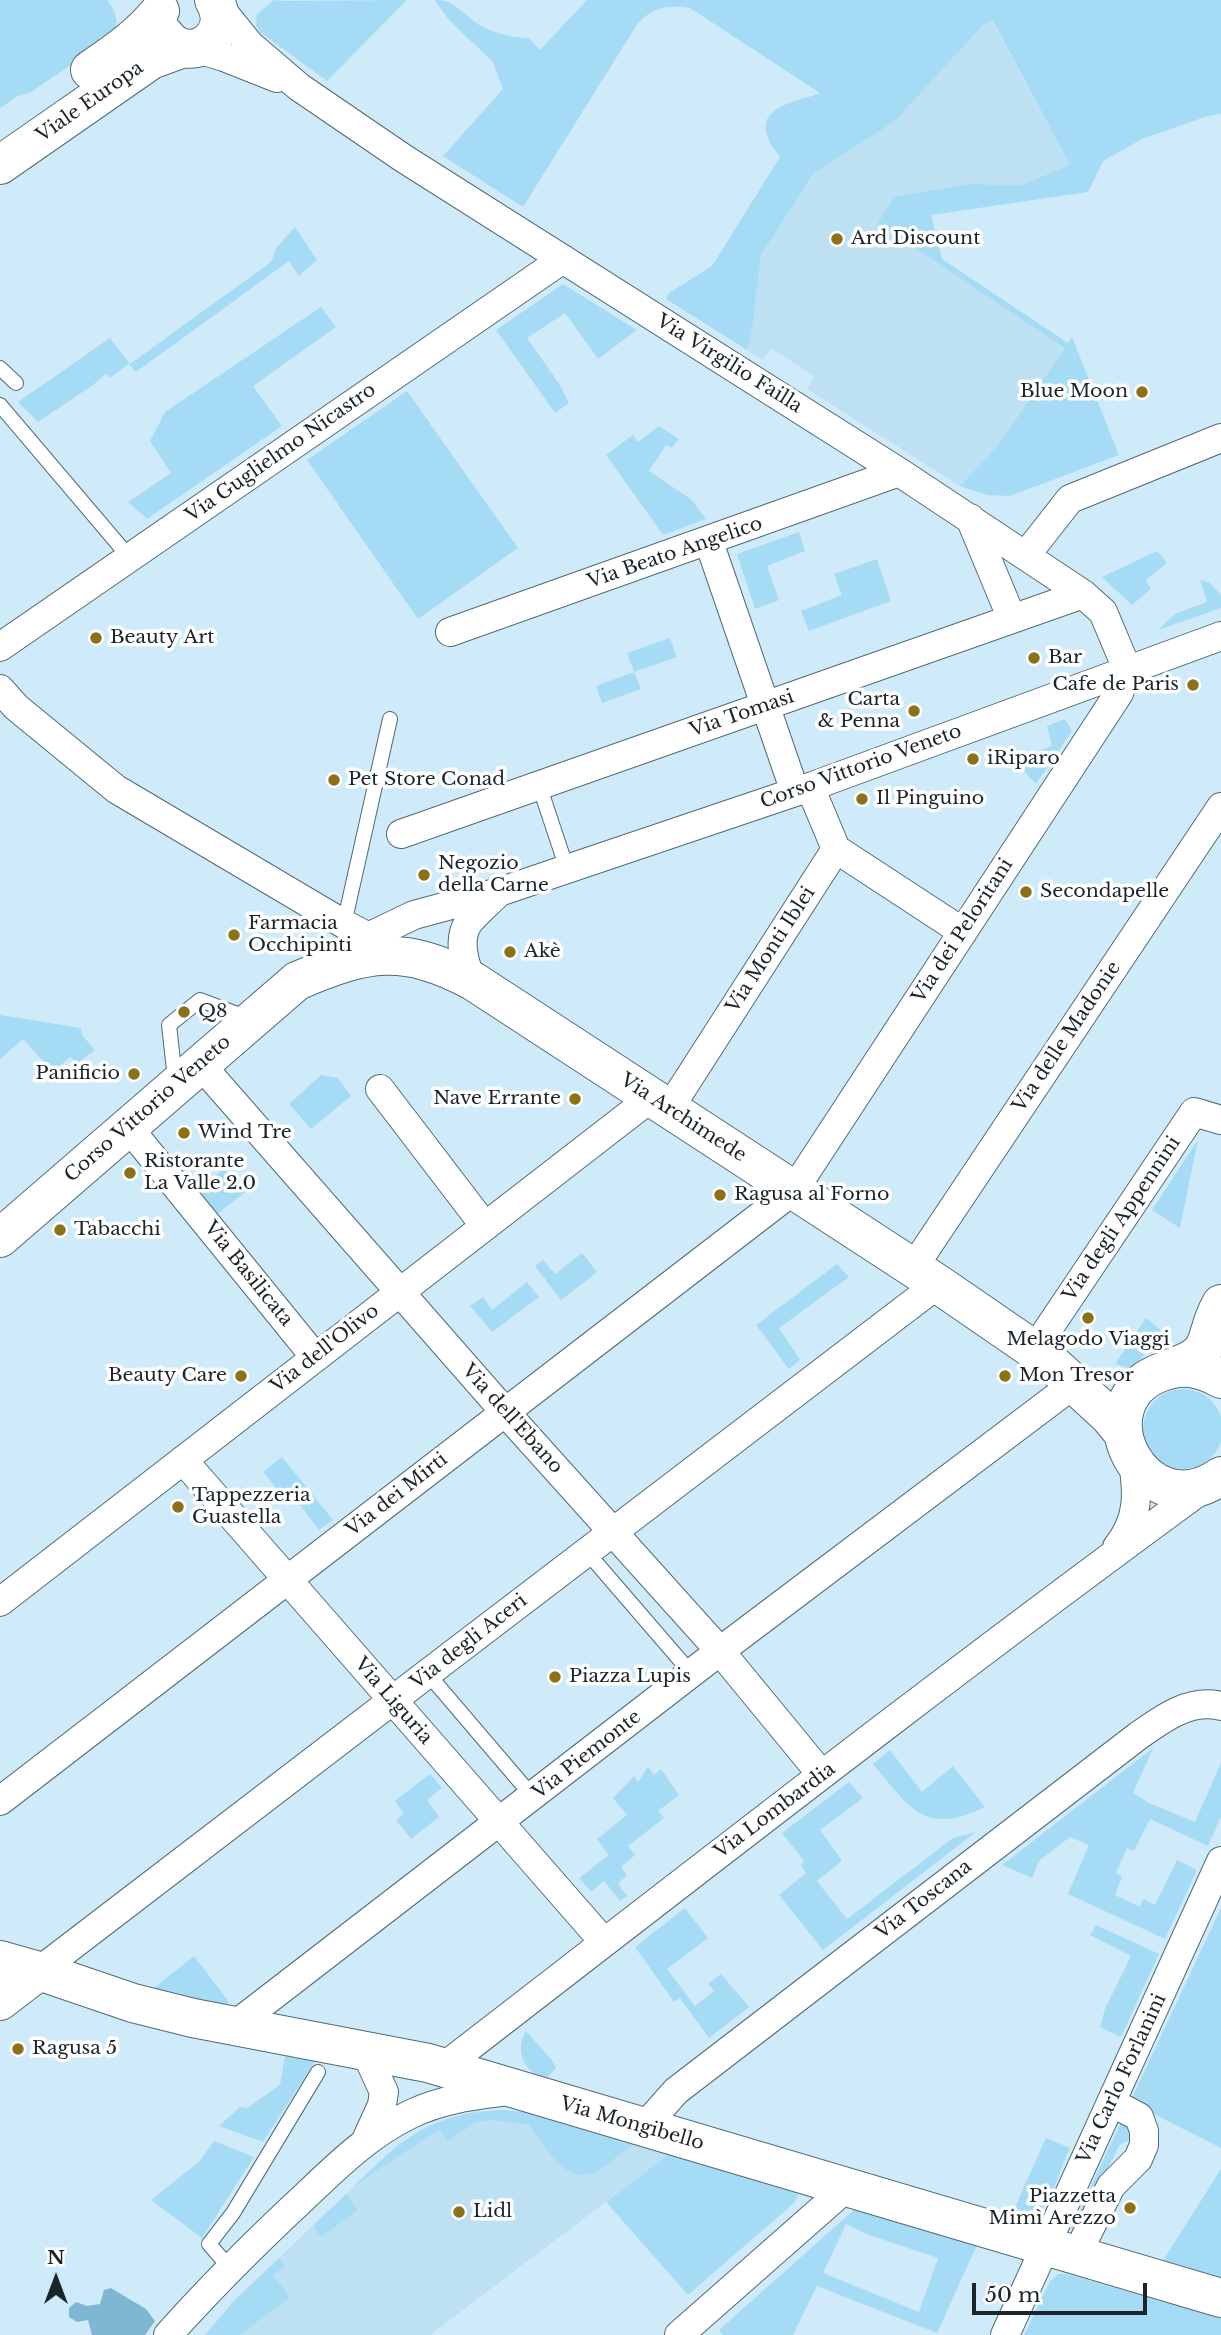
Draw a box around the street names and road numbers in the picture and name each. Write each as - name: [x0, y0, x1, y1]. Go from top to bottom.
- street label: Viale Europa: [32, 57, 148, 147]
- street label: Via Virgilio Failla: [652, 310, 806, 418]
- street label: Via Guglielmo Nicastro: [181, 379, 381, 527]
- street label: Via Beato Angelico: [585, 512, 765, 594]
- street label: Via Tomasi: [687, 686, 797, 742]
- street label: Corso Vittorio Veneto: [757, 720, 965, 814]
- street label: Via dei Peloritani: [908, 855, 1018, 1007]
- street label: Via Monti Iblei: [722, 883, 820, 1017]
- street label: Via delle Madonie: [1008, 957, 1126, 1117]
- street label: Corso Vittorio Veneto: [60, 1031, 236, 1187]
- street label: Via Archimede: [616, 1069, 750, 1167]
- street label: Via degli Appennini: [1058, 1132, 1186, 1306]
- street label: Via Basilicata: [199, 1217, 297, 1331]
- street label: Via dell'Olivo: [266, 1300, 384, 1398]
- street label: Via dell'Ebano: [457, 1360, 567, 1478]
- street label: Via dei Mirti: [342, 1448, 452, 1542]
- street label: Via degli Aceri: [406, 1590, 532, 1694]
- street label: Via Liguria: [349, 1653, 437, 1749]
- street label: Via Piemonte: [528, 1706, 646, 1804]
- street label: Via Lombardia: [710, 1758, 840, 1864]
- street label: Via Toscana: [871, 1855, 977, 1945]
- street label: Via Carlo Forlanini: [1073, 1990, 1171, 2168]
- street label: Via Mongibello: [557, 2093, 707, 2155]

